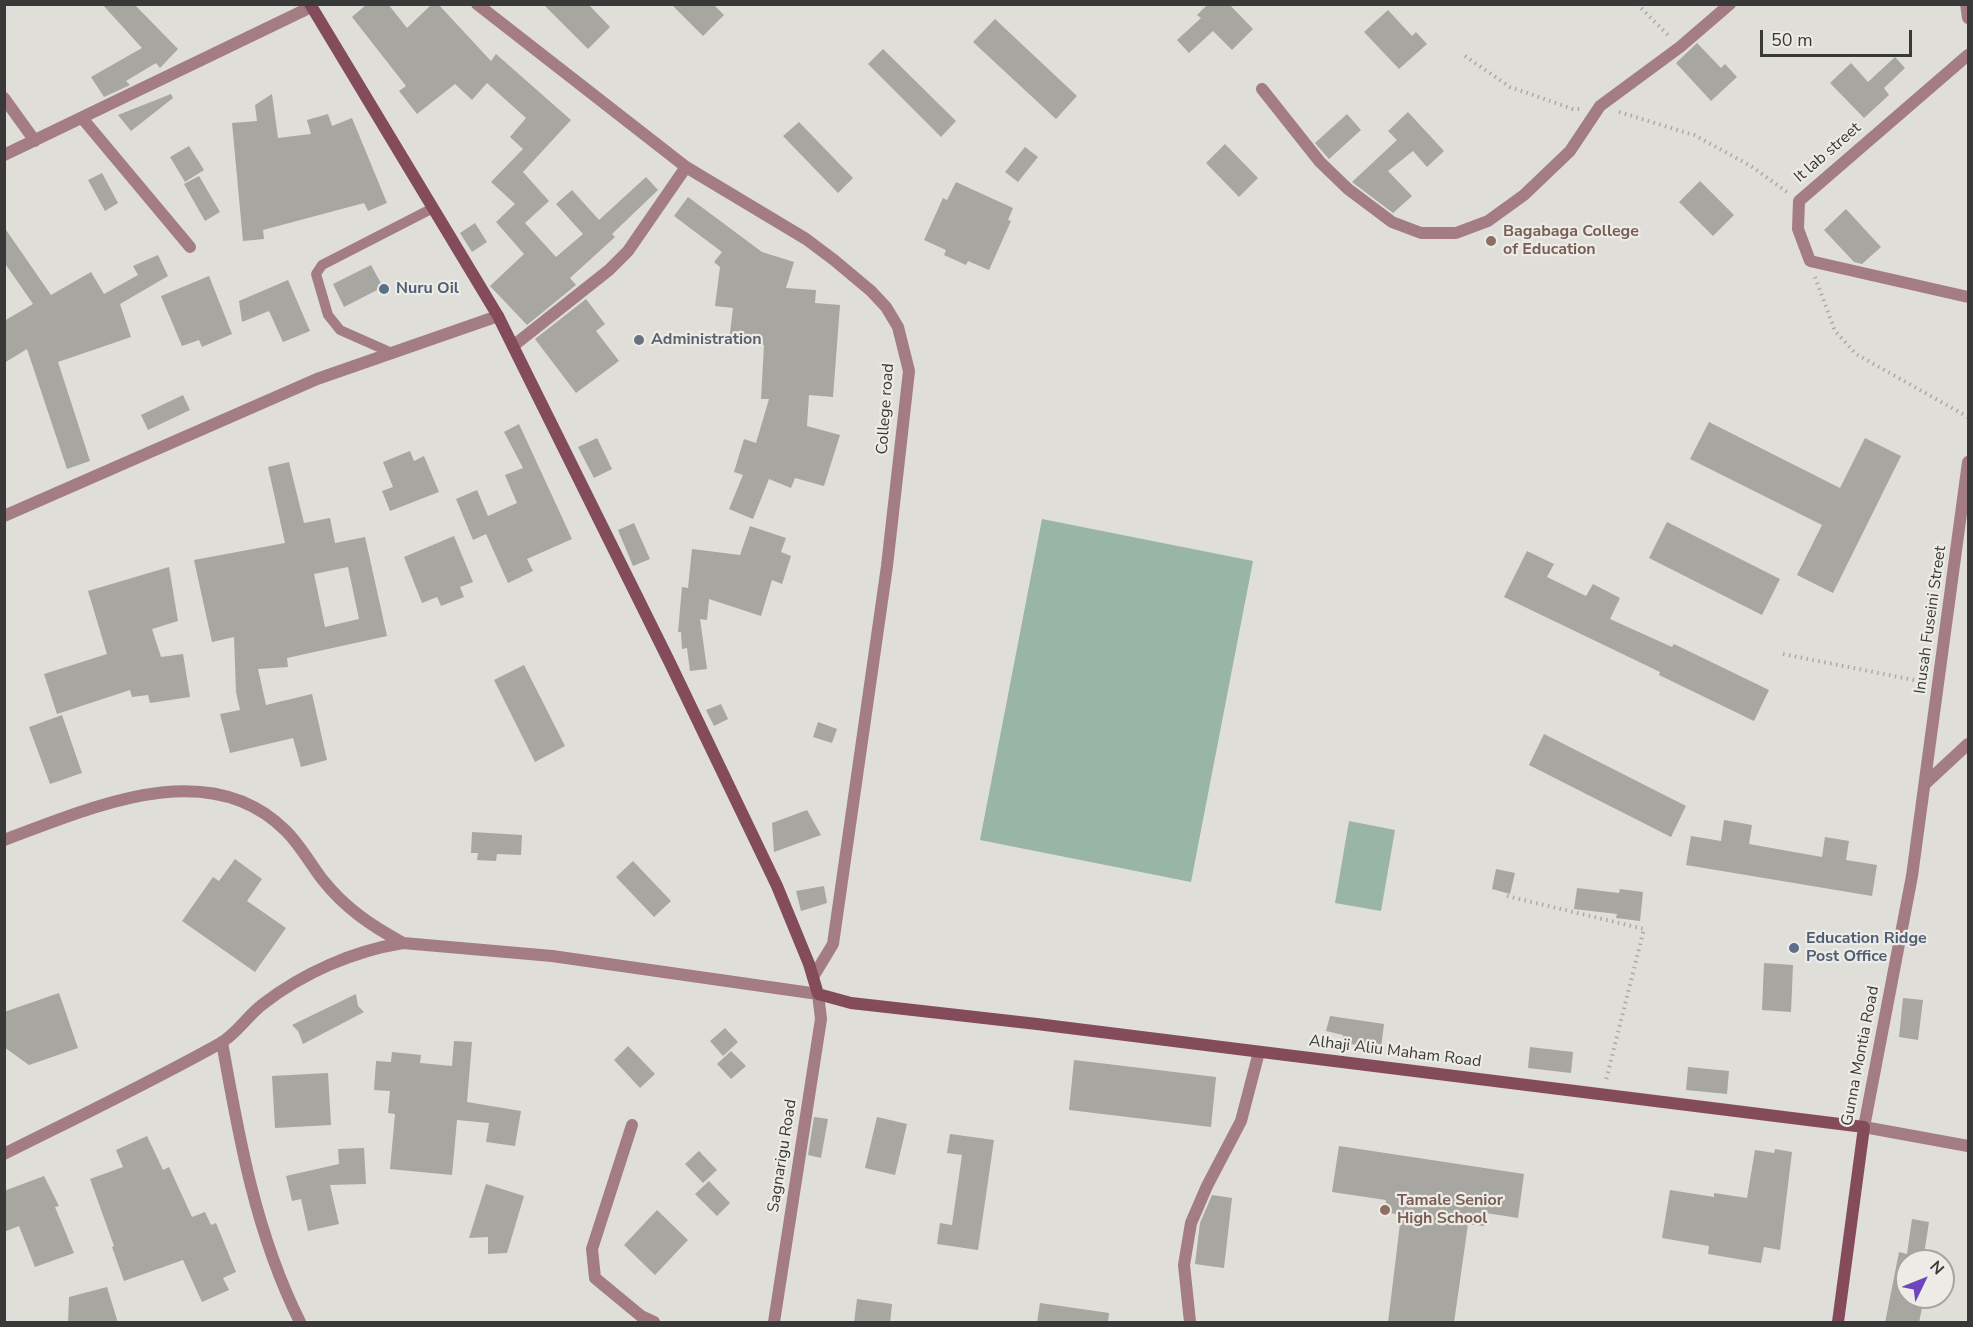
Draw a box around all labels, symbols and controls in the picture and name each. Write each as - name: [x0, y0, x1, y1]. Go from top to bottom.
- scale bar: [1763, 18, 1914, 56]
- text: 50 m: [1771, 28, 1813, 52]
- street label: It lab street: [1791, 119, 1865, 187]
- place label: Bagabaga College of Education: [1503, 222, 1639, 260]
- marker: Bagabaga College of Education: [1484, 234, 1498, 248]
- place label: Nuru Oil: [396, 279, 459, 299]
- marker: Nuru Oil: [377, 282, 391, 296]
- place label: Administration: [651, 330, 762, 350]
- marker: Administration: [632, 333, 646, 347]
- street label: College road: [873, 363, 899, 455]
- street label: Inusah Fuseini Street: [1911, 545, 1951, 695]
- place label: Education Ridge Post Office: [1806, 929, 1927, 967]
- marker: Education Ridge Post Office: [1787, 941, 1801, 955]
- street label: Gunna Montia Road: [1838, 984, 1884, 1128]
- street label: Alhaji Aliu Maham Road: [1308, 1032, 1482, 1072]
- street label: Sagnarigu Road: [765, 1098, 801, 1214]
- place label: Tamale Senior High School: [1397, 1191, 1503, 1229]
- marker: Tamale Senior High School: [1378, 1203, 1392, 1217]
- north arrow: [1895, 1249, 1955, 1309]
- text: N: [1925, 1256, 1949, 1280]

